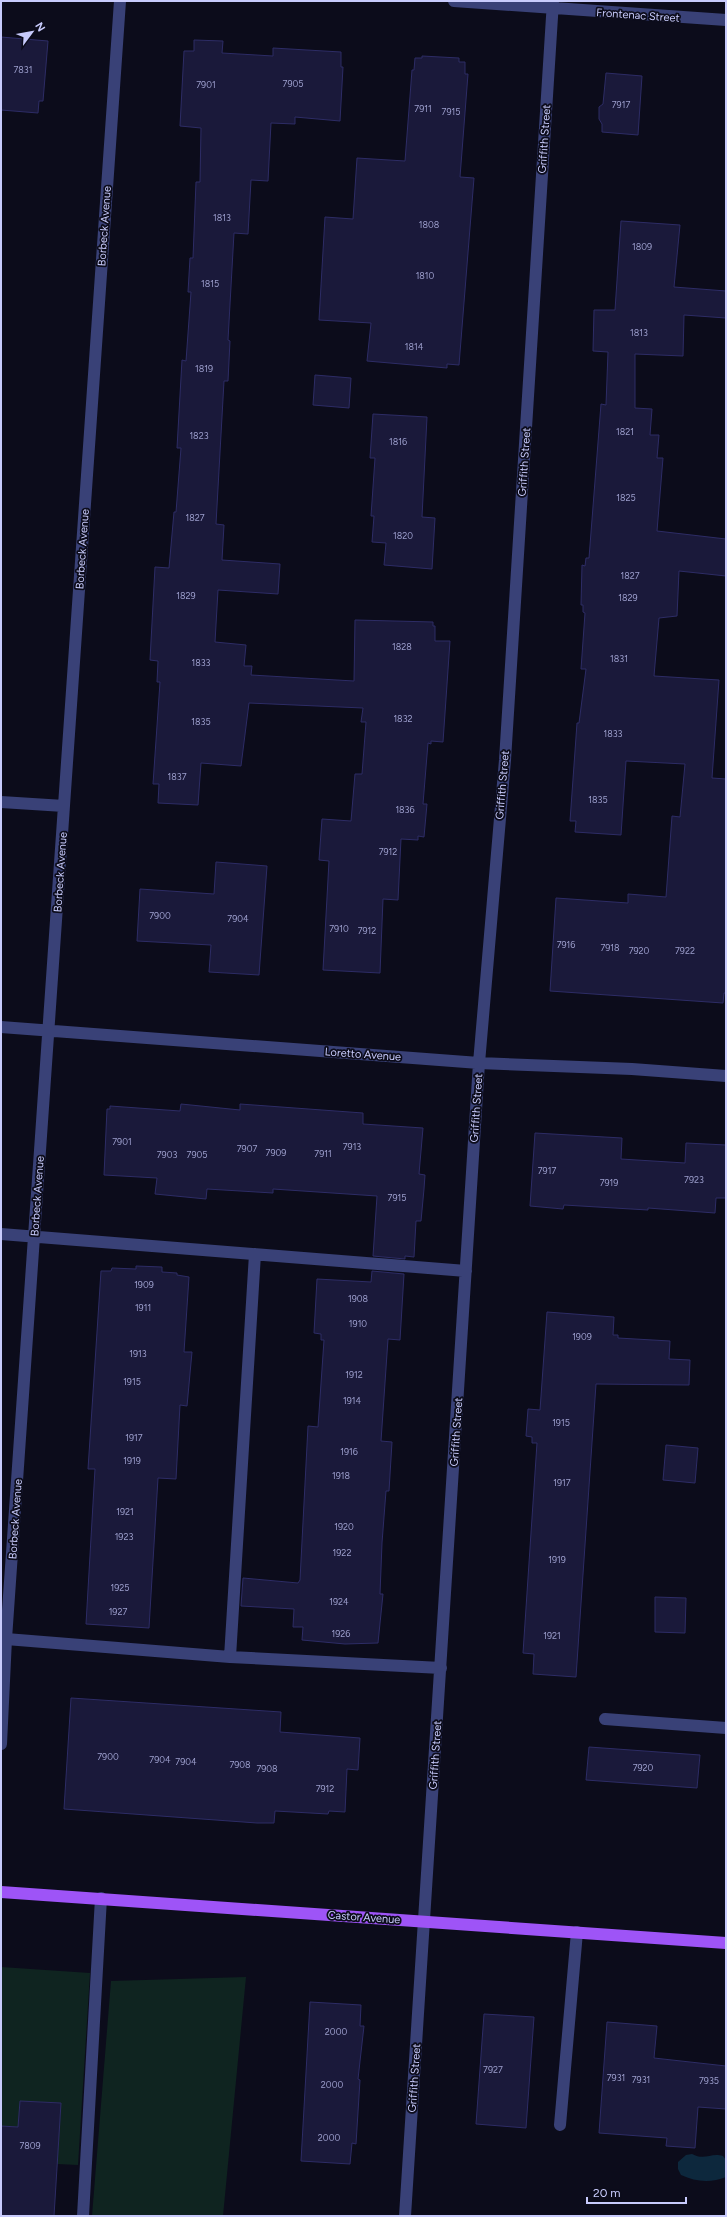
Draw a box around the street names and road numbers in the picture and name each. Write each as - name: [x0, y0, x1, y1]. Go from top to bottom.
- street label: Frontenac Street: [596, 6, 680, 25]
- street label: Griffith Street: [536, 104, 553, 174]
- street label: Borbeck Avenue: [95, 185, 114, 267]
- street label: Griffith Street: [516, 427, 533, 497]
- street label: Borbeck Avenue: [73, 508, 92, 590]
- street label: Griffith Street: [493, 750, 512, 820]
- street label: Borbeck Avenue: [51, 831, 70, 913]
- street label: Loretto Avenue: [324, 1045, 402, 1064]
- street label: Griffith Street: [468, 1073, 485, 1143]
- street label: Borbeck Avenue: [28, 1155, 47, 1237]
- street label: Griffith Street: [448, 1397, 465, 1467]
- street label: Borbeck Avenue: [6, 1478, 25, 1560]
- street label: Griffith Street: [427, 1720, 444, 1790]
- street label: Castor Avenue: [327, 1908, 401, 1927]
- street label: Griffith Street: [406, 2043, 423, 2113]

